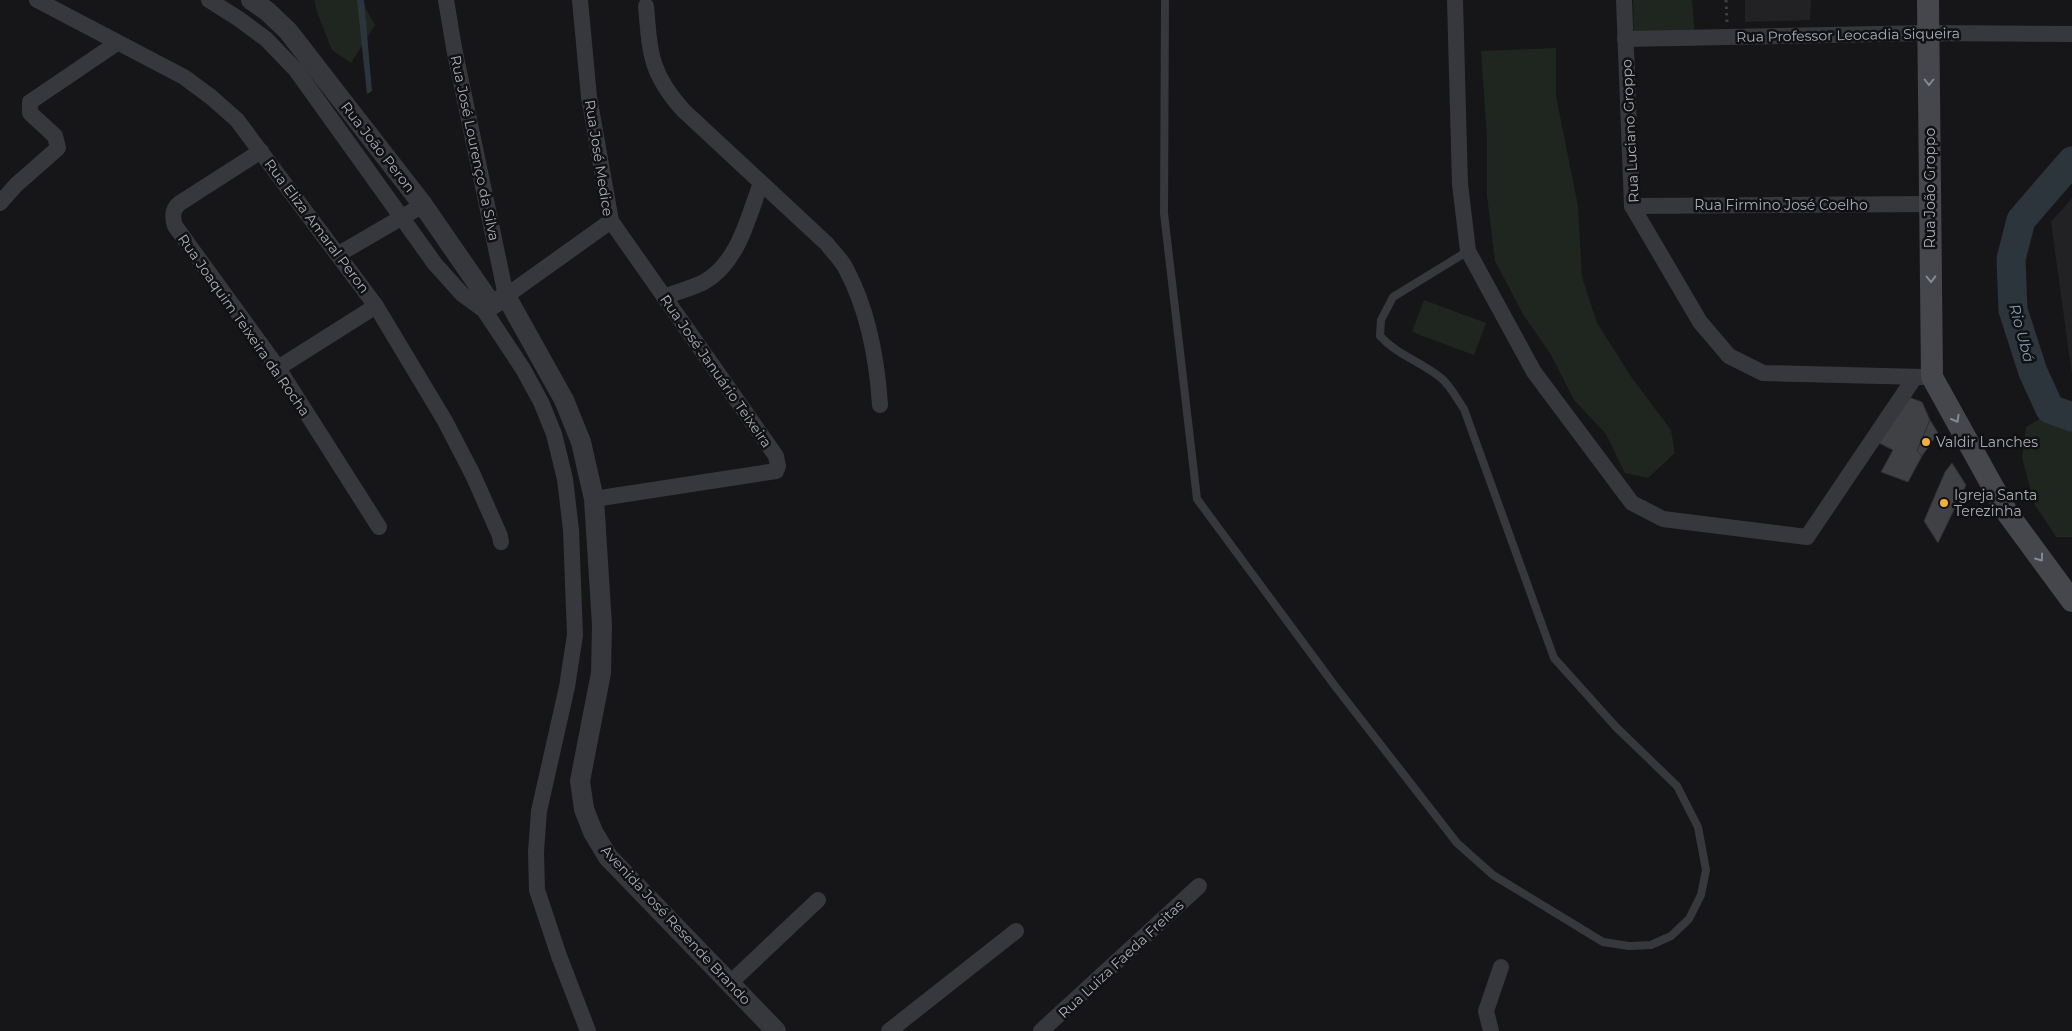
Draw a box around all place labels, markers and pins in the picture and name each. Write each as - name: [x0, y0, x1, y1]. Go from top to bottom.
- place label: Valdir Lanches: [1936, 433, 2038, 451]
- marker: Valdir Lanches: [1920, 436, 1932, 448]
- place label: Igreja Santa Terezinha: [1954, 486, 2037, 520]
- marker: Igreja Santa Terezinha: [1938, 497, 1950, 509]

